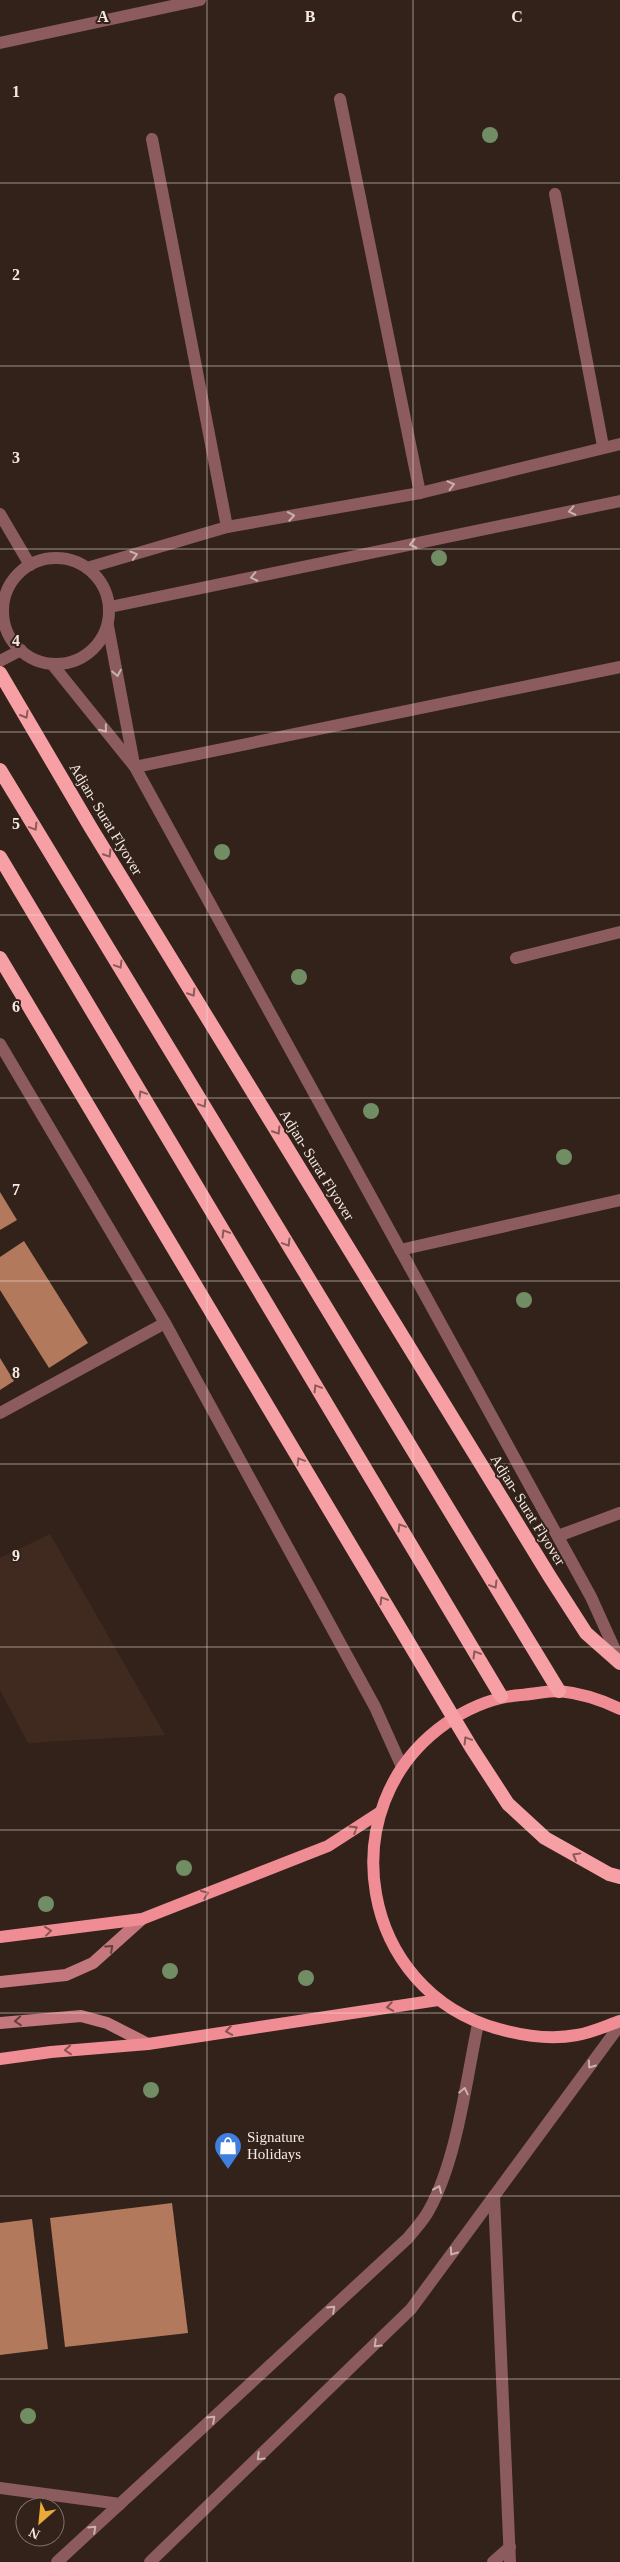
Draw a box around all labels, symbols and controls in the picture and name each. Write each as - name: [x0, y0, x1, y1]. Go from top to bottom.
- text: A: [97, 8, 109, 25]
- text: B: [305, 8, 316, 25]
- text: C: [511, 8, 523, 25]
- text: 1: [12, 83, 20, 100]
- text: 2: [12, 266, 20, 283]
- text: 3: [12, 449, 20, 466]
- one-way arrow: [446, 480, 455, 491]
- one-way arrow: [568, 505, 577, 516]
- one-way arrow: [287, 511, 296, 522]
- one-way arrow: [409, 538, 418, 549]
- one-way arrow: [129, 550, 137, 560]
- one-way arrow: [250, 571, 258, 582]
- text: 4: [12, 632, 20, 649]
- one-way arrow: [112, 669, 122, 678]
- one-way arrow: [18, 709, 28, 718]
- one-way arrow: [99, 723, 107, 732]
- street label: Adjan- Surat Flyover: [66, 760, 146, 878]
- text: 5: [12, 815, 20, 832]
- one-way arrow: [28, 821, 38, 830]
- one-way arrow: [101, 849, 111, 858]
- one-way arrow: [112, 960, 122, 969]
- one-way arrow: [186, 987, 196, 996]
- text: 6: [12, 998, 20, 1015]
- one-way arrow: [138, 1090, 148, 1099]
- one-way arrow: [196, 1099, 206, 1108]
- street label: Adjan- Surat Flyover: [276, 1107, 358, 1223]
- one-way arrow: [271, 1126, 281, 1135]
- text: 7: [12, 1181, 20, 1198]
- one-way arrow: [221, 1230, 231, 1239]
- one-way arrow: [281, 1238, 291, 1247]
- text: 8: [12, 1364, 20, 1381]
- one-way arrow: [314, 1384, 324, 1393]
- street label: Adjan- Surat Flyover: [487, 1452, 569, 1568]
- one-way arrow: [297, 1457, 307, 1466]
- one-way arrow: [397, 1524, 407, 1533]
- text: 9: [12, 1547, 20, 1564]
- one-way arrow: [488, 1580, 498, 1589]
- one-way arrow: [380, 1597, 390, 1606]
- one-way arrow: [473, 1651, 483, 1660]
- one-way arrow: [463, 1736, 473, 1745]
- one-way arrow: [348, 1826, 357, 1835]
- one-way arrow: [573, 1852, 582, 1862]
- one-way arrow: [200, 1890, 209, 1900]
- one-way arrow: [45, 1926, 53, 1937]
- one-way arrow: [105, 1945, 114, 1954]
- one-way arrow: [385, 2001, 393, 2012]
- one-way arrow: [13, 2016, 21, 2027]
- one-way arrow: [225, 2026, 233, 2036]
- one-way arrow: [63, 2044, 71, 2055]
- one-way arrow: [588, 2059, 597, 2069]
- one-way arrow: [458, 2087, 469, 2096]
- place label: Signature Holidays: [247, 2129, 305, 2162]
- shop icon: Signature Holidays: [213, 2131, 243, 2170]
- one-way arrow: [433, 2185, 443, 2193]
- one-way arrow: [450, 2246, 459, 2256]
- one-way arrow: [326, 2306, 335, 2315]
- one-way arrow: [374, 2338, 383, 2347]
- one-way arrow: [207, 2416, 216, 2425]
- one-way arrow: [257, 2451, 266, 2460]
- north arrow: [15, 2497, 65, 2547]
- text: N: [26, 2524, 42, 2542]
- one-way arrow: [87, 2526, 96, 2535]

